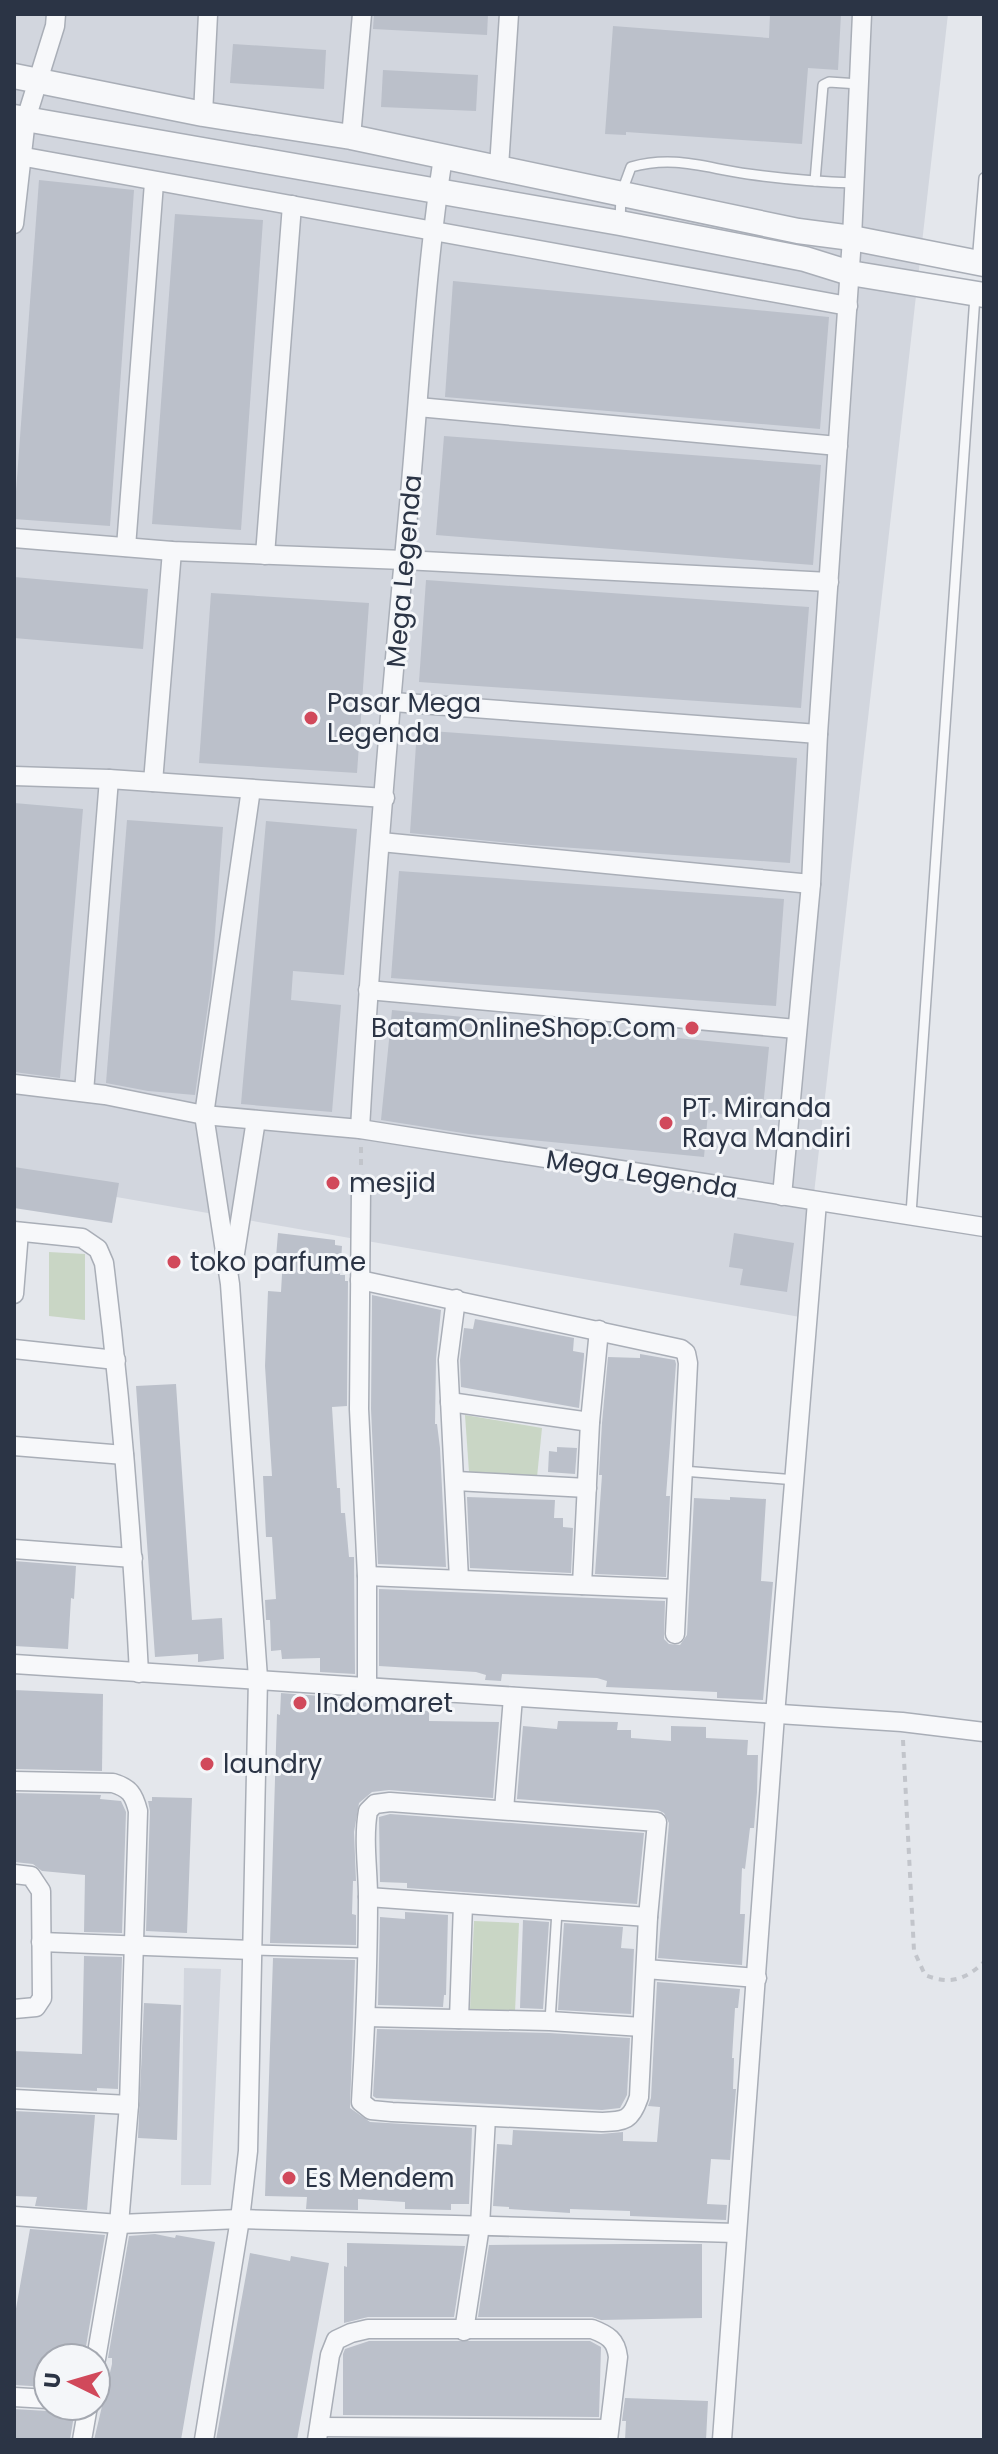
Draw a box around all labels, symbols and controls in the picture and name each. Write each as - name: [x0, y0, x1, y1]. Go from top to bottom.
- street label: Mega Legenda: [378, 473, 430, 669]
- place label: Pasar Mega Legenda: [327, 685, 481, 751]
- marker: Pasar Mega Legenda: [302, 709, 320, 727]
- place label: BatamOnlineShop.Com: [371, 1010, 676, 1046]
- marker: BatamOnlineShop.Com: [683, 1019, 701, 1037]
- place label: PT. Miranda Raya Mandiri: [682, 1090, 851, 1156]
- marker: PT. Miranda Raya Mandiri: [657, 1114, 675, 1132]
- street label: Mega Legenda: [544, 1141, 740, 1207]
- place label: mesjid: [349, 1165, 436, 1201]
- marker: mesjid: [324, 1174, 342, 1192]
- place label: toko parfume: [190, 1244, 366, 1280]
- marker: toko parfume: [165, 1253, 183, 1271]
- place label: Indomaret: [316, 1685, 453, 1721]
- marker: Indomaret: [291, 1694, 309, 1712]
- place label: laundry: [223, 1746, 323, 1782]
- marker: laundry: [198, 1755, 216, 1773]
- place label: Es Mendem: [305, 2160, 454, 2196]
- marker: Es Mendem: [280, 2169, 298, 2187]
- north arrow: [32, 2342, 112, 2422]
- text: U: [36, 2371, 69, 2389]

